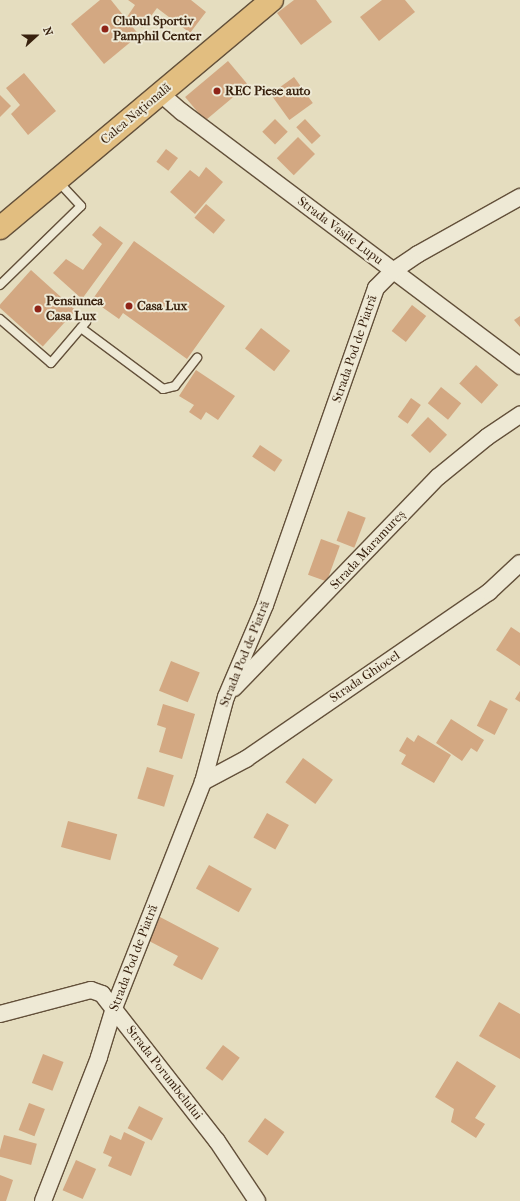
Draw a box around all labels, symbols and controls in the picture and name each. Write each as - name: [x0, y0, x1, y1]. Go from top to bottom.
- place label: Clubul Sportiv Pamphil Center: [113, 14, 201, 45]
- north arrow: [16, 16, 56, 56]
- marker: Clubul Sportiv Pamphil Center: [100, 24, 110, 34]
- text: N: [40, 25, 55, 38]
- street label: Calea Națională: [98, 80, 174, 148]
- place label: REC Piese auto: [225, 83, 310, 99]
- marker: REC Piese auto: [212, 86, 222, 96]
- street label: Strada Vasile Lupu: [294, 194, 386, 268]
- street label: Strada Pod de Piatră: [329, 293, 381, 405]
- place label: Pensiunea Casa Lux: [46, 294, 103, 325]
- place label: Casa Lux: [137, 298, 187, 314]
- marker: Casa Lux: [124, 301, 134, 311]
- marker: Pensiunea Casa Lux: [33, 304, 43, 314]
- street label: Strada Maramureș: [327, 507, 409, 593]
- street label: Strada Pod de Piatră: [217, 599, 273, 709]
- street label: Strada Ghiocel: [327, 648, 403, 706]
- street label: Strada Pod de Piatră: [106, 902, 162, 1014]
- street label: Strada Porumbelului: [122, 1023, 206, 1123]

